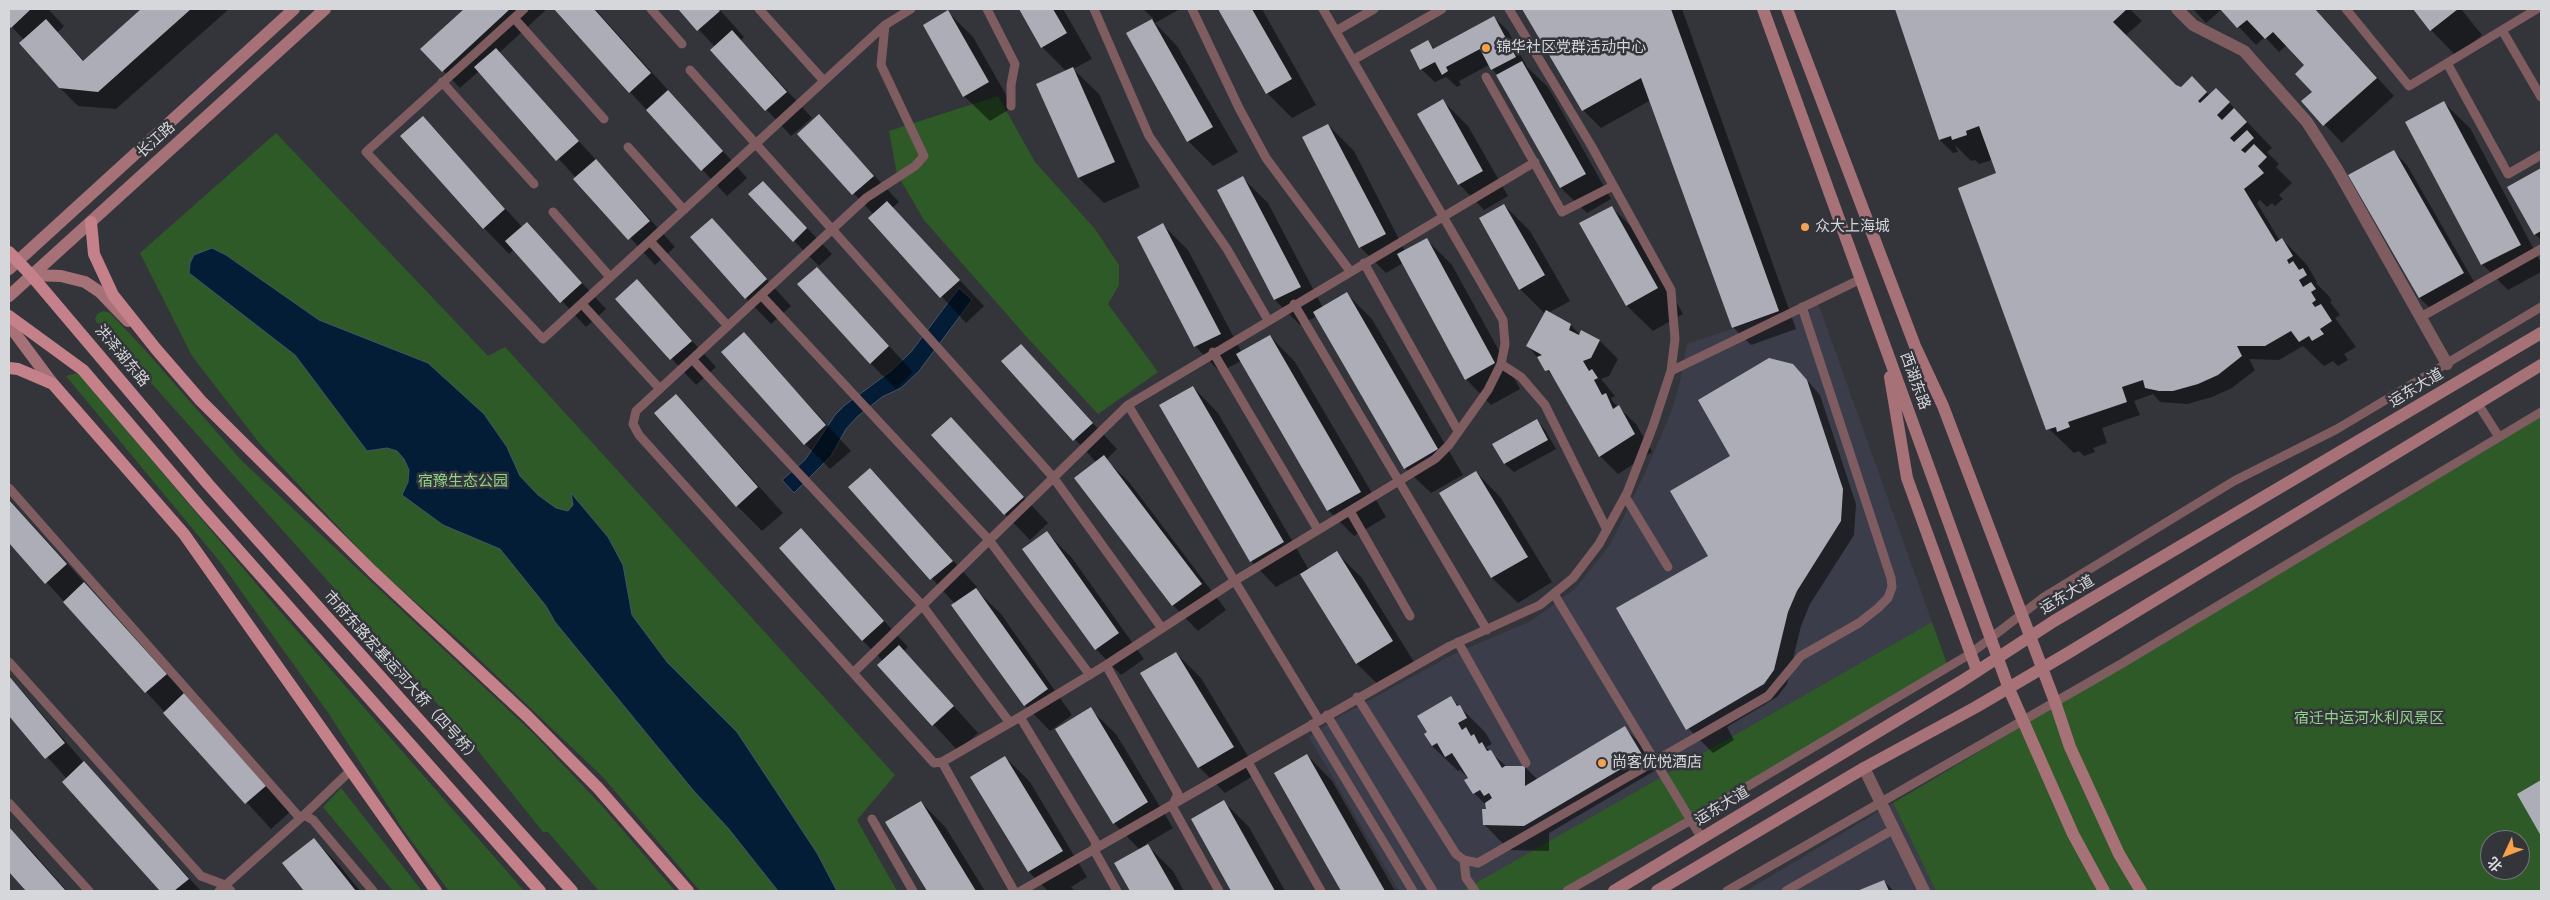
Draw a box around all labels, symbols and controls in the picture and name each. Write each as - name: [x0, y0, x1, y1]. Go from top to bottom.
- place label: 锦华社区党群活动中心: [1496, 39, 1646, 57]
- marker: 锦华社区党群活动中心: [1480, 42, 1492, 54]
- street label: 长江路: [133, 118, 179, 162]
- place label: 众大上海城: [1815, 218, 1890, 236]
- marker: 众大上海城: [1799, 221, 1811, 233]
- street label: 洪泽湖东路: [91, 321, 153, 391]
- street label: 西湖东路: [1896, 350, 1934, 412]
- street label: 运东大道: [2386, 365, 2446, 411]
- park label: 宿豫生态公园: [418, 473, 508, 491]
- street label: 运东大道: [2037, 572, 2097, 618]
- street label: 市府东路宏基运河大桥（四号桥）: [320, 587, 484, 767]
- park label: 宿迁中运河水利风景区: [2294, 710, 2444, 728]
- place label: 尚客优悦酒店: [1612, 754, 1702, 772]
- marker: 尚客优悦酒店: [1596, 757, 1608, 769]
- street label: 运东大道: [1692, 783, 1752, 829]
- north arrow: [2480, 830, 2530, 880]
- text: 北: [2483, 853, 2506, 876]

